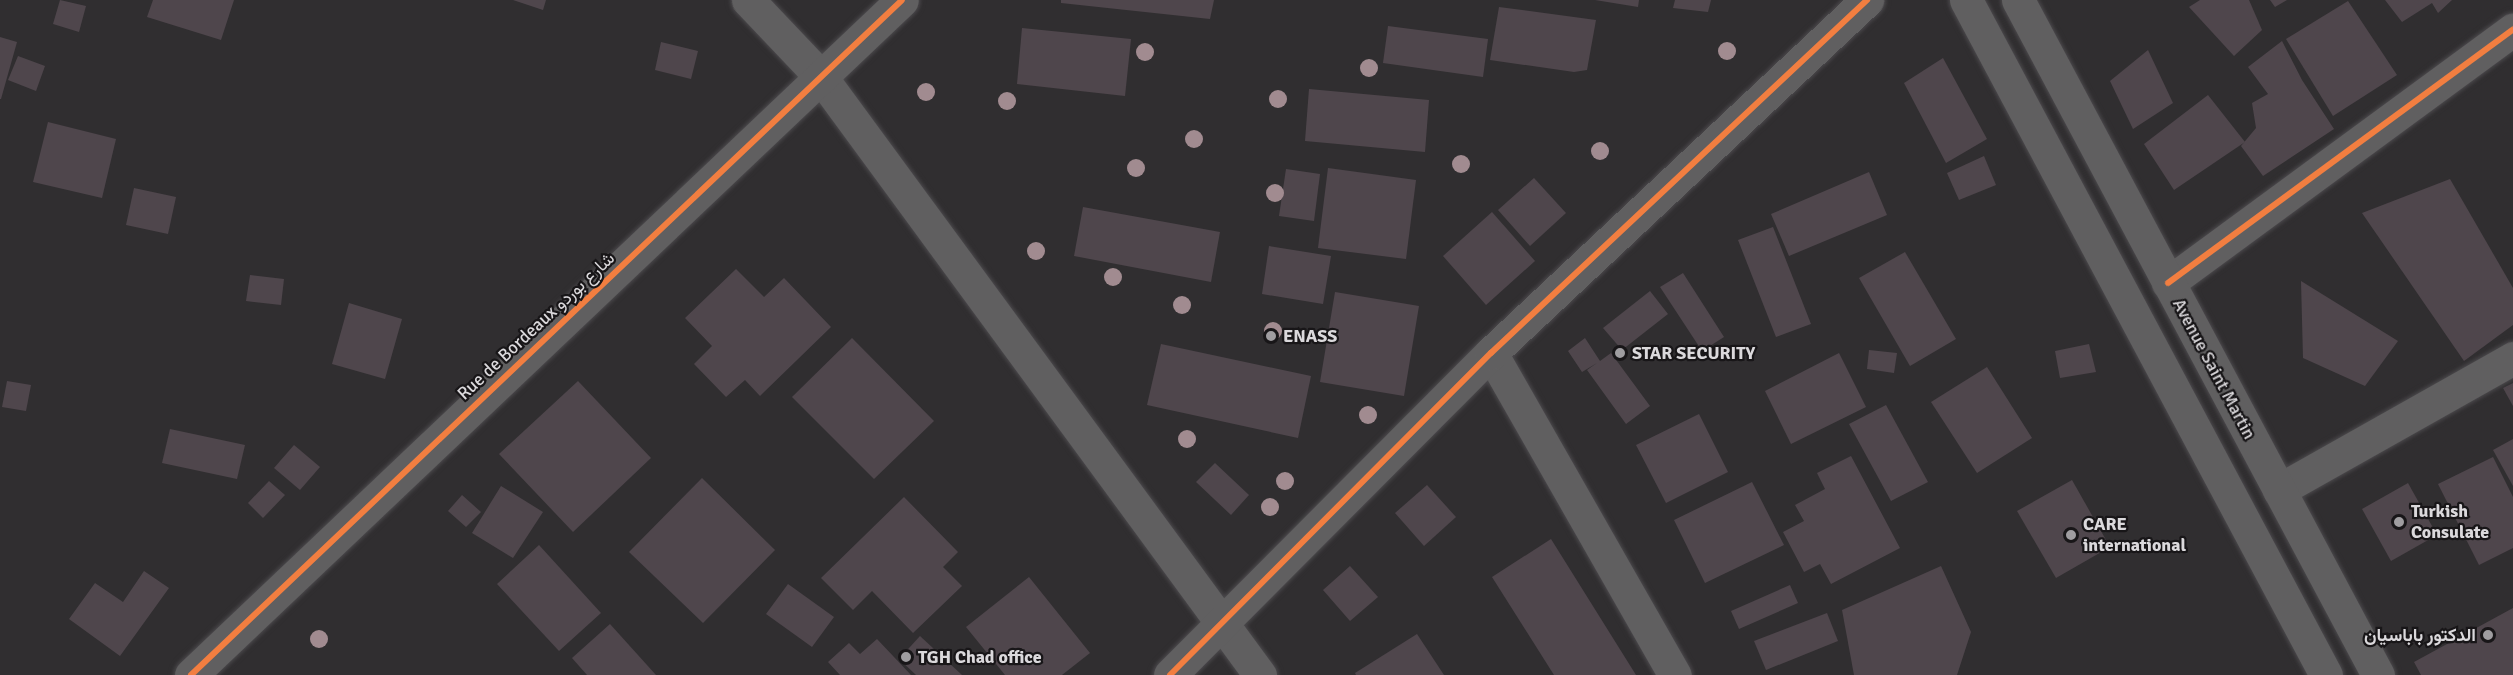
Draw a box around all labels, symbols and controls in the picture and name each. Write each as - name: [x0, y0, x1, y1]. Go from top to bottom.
- street label: Rue de Bordeaux شارع بوردو: [453, 248, 619, 404]
- street label: Avenue Saint Martin: [2168, 295, 2260, 443]
- place label: ENASS: [1283, 325, 1337, 347]
- marker: ENASS: [1264, 329, 1278, 343]
- place label: STAR SECURITY: [1632, 342, 1755, 364]
- marker: STAR SECURITY: [1613, 346, 1627, 360]
- place label: Turkish Consulate: [2411, 501, 2489, 544]
- place label: CARE international: [2083, 514, 2186, 556]
- marker: Turkish Consulate: [2392, 515, 2406, 529]
- marker: CARE international: [2064, 528, 2078, 542]
- place label: الدكتور باباسيان: [2364, 624, 2476, 646]
- marker: الدكتور باباسيان: [2481, 628, 2495, 642]
- place label: TGH Chad office: [918, 646, 1042, 668]
- marker: TGH Chad office: [899, 650, 913, 664]

